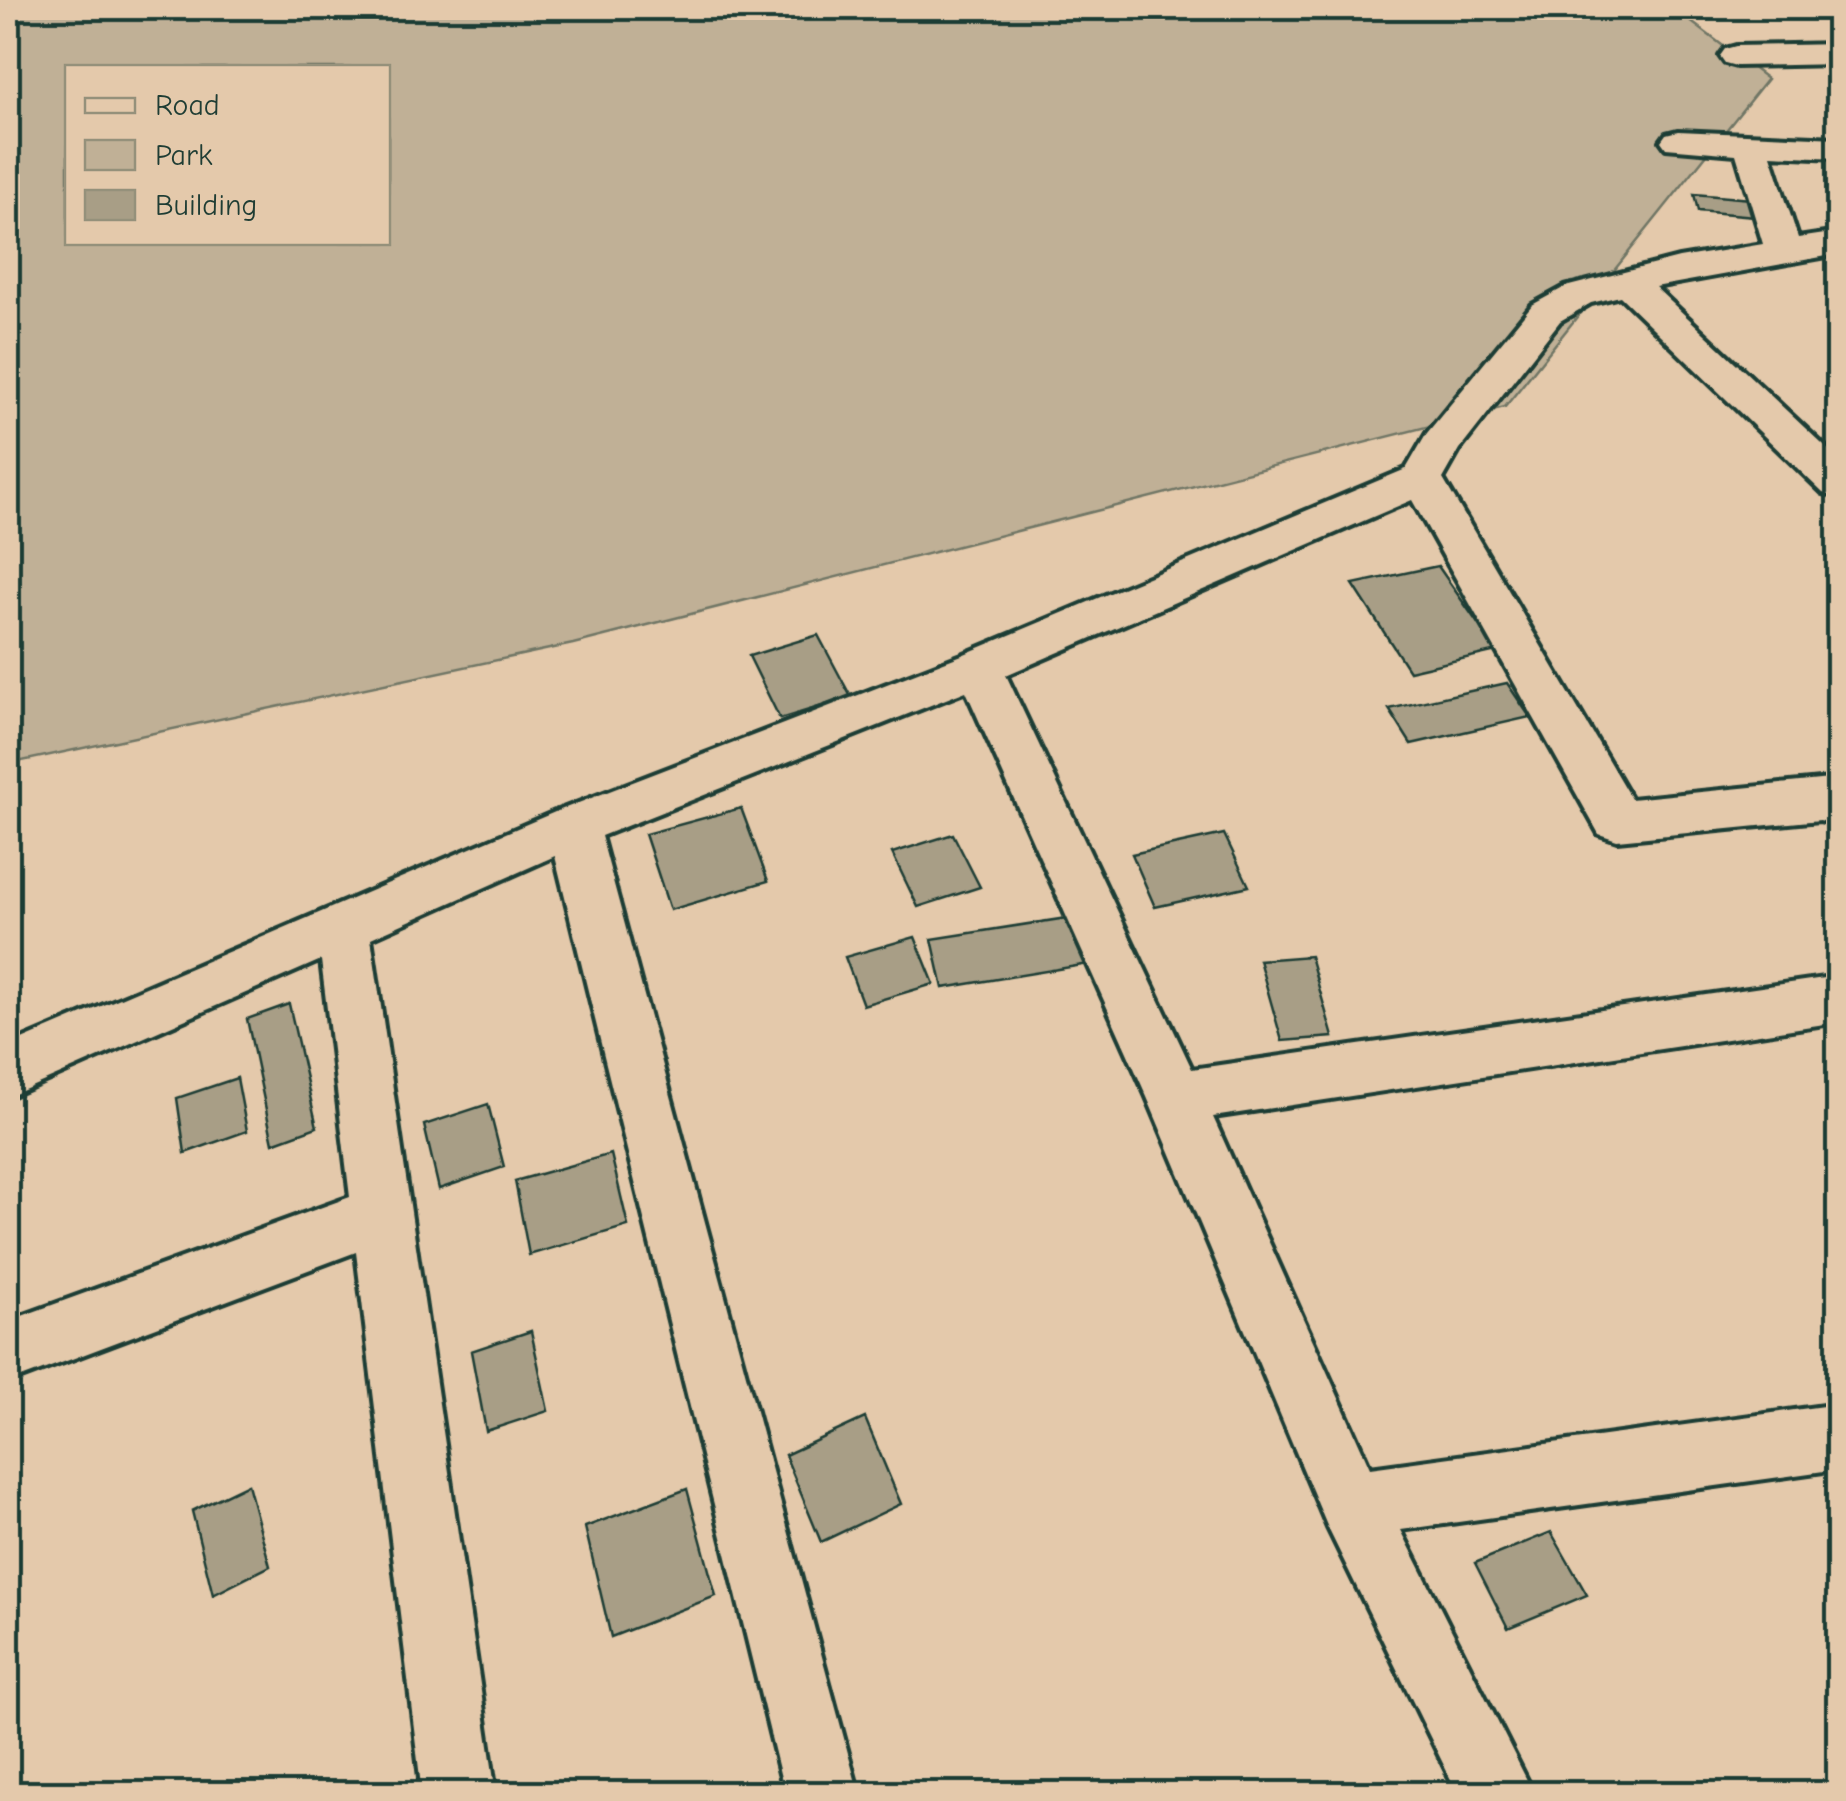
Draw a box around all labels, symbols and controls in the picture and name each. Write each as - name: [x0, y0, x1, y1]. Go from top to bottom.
- legend: [65, 65, 390, 245]
- text: Road: [155, 88, 220, 123]
- text: Park: [155, 138, 213, 173]
- text: Building: [155, 188, 258, 223]

